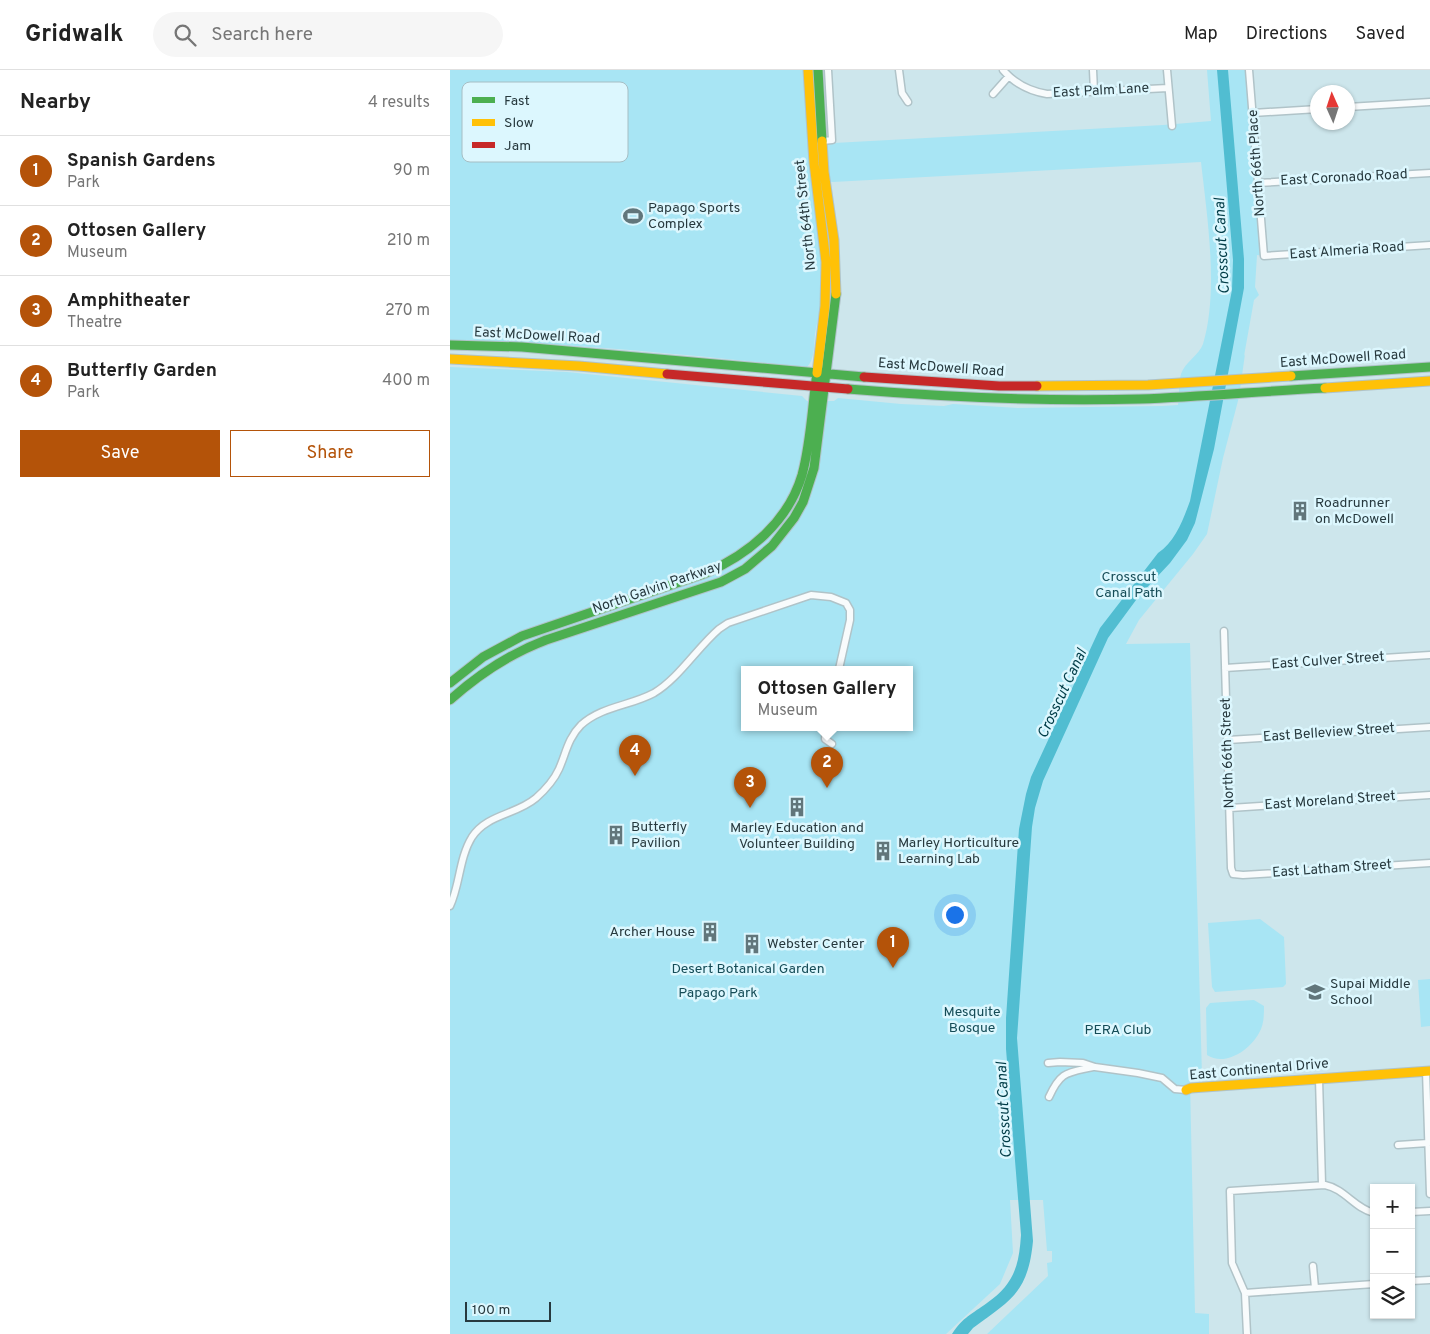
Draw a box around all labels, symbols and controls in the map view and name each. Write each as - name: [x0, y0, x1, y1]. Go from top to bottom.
- search box: [153, 12, 503, 57]
- text: Gridwalk: [25, 20, 123, 50]
- icon: search: [171, 21, 199, 49]
- text: Search here: [211, 23, 313, 47]
- text: Map: [1184, 23, 1218, 46]
- text: Directions: [1246, 23, 1328, 46]
- text: Saved: [1356, 23, 1405, 46]
- street label: East Palm Lane: [1052, 80, 1150, 102]
- legend: [462, 82, 628, 162]
- north arrow: [1310, 85, 1355, 130]
- text: Nearby: [20, 89, 91, 116]
- text: 4 results: [368, 93, 430, 113]
- text: Fast: [504, 93, 530, 110]
- street label: North 66th Place: [1245, 109, 1269, 217]
- text: Slow: [504, 115, 534, 132]
- text: Jam: [504, 138, 531, 155]
- text: Spanish Gardens: [67, 149, 216, 173]
- street label: North 64th Street: [792, 159, 820, 271]
- text: 1: [33, 161, 39, 181]
- text: 90 m: [393, 161, 430, 181]
- street label: East Coronado Road: [1280, 166, 1408, 190]
- text: Park: [67, 173, 100, 193]
- water label: Crosscut Canal: [1211, 196, 1235, 295]
- place label: Papago Sports Complex: [648, 200, 740, 233]
- sports icon: Papago Sports Complex: [622, 205, 644, 227]
- text: Ottosen Gallery: [67, 219, 206, 243]
- text: 2: [31, 231, 41, 251]
- text: 210 m: [387, 231, 430, 251]
- street label: East Almeria Road: [1289, 239, 1405, 263]
- text: Museum: [67, 243, 128, 263]
- text: Amphitheater: [67, 289, 190, 313]
- text: 3: [31, 301, 41, 321]
- text: 270 m: [385, 301, 430, 321]
- text: Theatre: [67, 313, 122, 333]
- street label: East McDowell Road: [473, 324, 601, 348]
- street label: East McDowell Road: [1279, 346, 1407, 372]
- street label: East McDowell Road: [877, 355, 1005, 381]
- text: Butterfly Garden: [67, 359, 217, 383]
- text: 4: [31, 371, 41, 391]
- text: 400 m: [382, 371, 430, 391]
- text: Park: [67, 383, 100, 403]
- button: Save: [20, 430, 220, 477]
- button: Share: [230, 430, 430, 477]
- place label: Roadrunner on McDowell: [1315, 495, 1394, 528]
- building icon: Roadrunner on McDowell: [1289, 500, 1311, 522]
- street label: North Galvin Parkway: [590, 558, 724, 618]
- park label: Crosscut Canal Path: [1095, 569, 1163, 602]
- water label: Crosscut Canal: [1034, 645, 1092, 742]
- street label: East Culver Street: [1271, 649, 1385, 673]
- popup: [741, 666, 913, 731]
- text: Ottosen Gallery: [757, 677, 897, 701]
- street label: North 66th Street: [1218, 697, 1238, 809]
- text: Museum: [757, 701, 818, 721]
- street label: East Belleview Street: [1263, 720, 1395, 746]
- pin: 4: [619, 735, 651, 776]
- pin: 2: [811, 747, 843, 788]
- pin: 3: [734, 767, 766, 808]
- street label: East Moreland Street: [1264, 788, 1396, 814]
- building icon: Marley Education and Volunteer Building: [786, 796, 808, 818]
- place label: Butterfly Pavilion: [631, 819, 687, 852]
- place label: Marley Education and Volunteer Building: [730, 820, 864, 853]
- building icon: Butterfly Pavilion: [605, 824, 627, 846]
- place label: Marley Horticulture Learning Lab: [898, 835, 1019, 868]
- building icon: Marley Horticulture Learning Lab: [872, 840, 894, 862]
- street label: East Latham Street: [1272, 856, 1392, 882]
- your location: [942, 902, 968, 928]
- building icon: Archer House: [699, 921, 721, 943]
- place label: Archer House: [609, 924, 695, 941]
- pin: 1: [877, 927, 909, 968]
- building icon: Webster Center: [741, 933, 763, 955]
- place label: Webster Center: [767, 936, 865, 953]
- park label: Desert Botanical Garden: [671, 961, 825, 978]
- place label: Supai Middle School: [1330, 976, 1410, 1009]
- school or university icon: Supai Middle School: [1304, 981, 1326, 1003]
- park label: Papago Park: [678, 985, 758, 1002]
- park label: Mesquite Bosque: [943, 1004, 1001, 1037]
- park label: PERA Club: [1085, 1022, 1152, 1039]
- street label: East Continental Drive: [1189, 1055, 1329, 1085]
- water label: Crosscut Canal: [993, 1060, 1017, 1159]
- map controls: [1370, 1184, 1415, 1319]
- button: +: [1370, 1184, 1415, 1229]
- button: −: [1370, 1229, 1415, 1274]
- button: layers: [1370, 1274, 1415, 1319]
- scale bar: [465, 1299, 551, 1322]
- text: 100 m: [472, 1302, 510, 1319]

